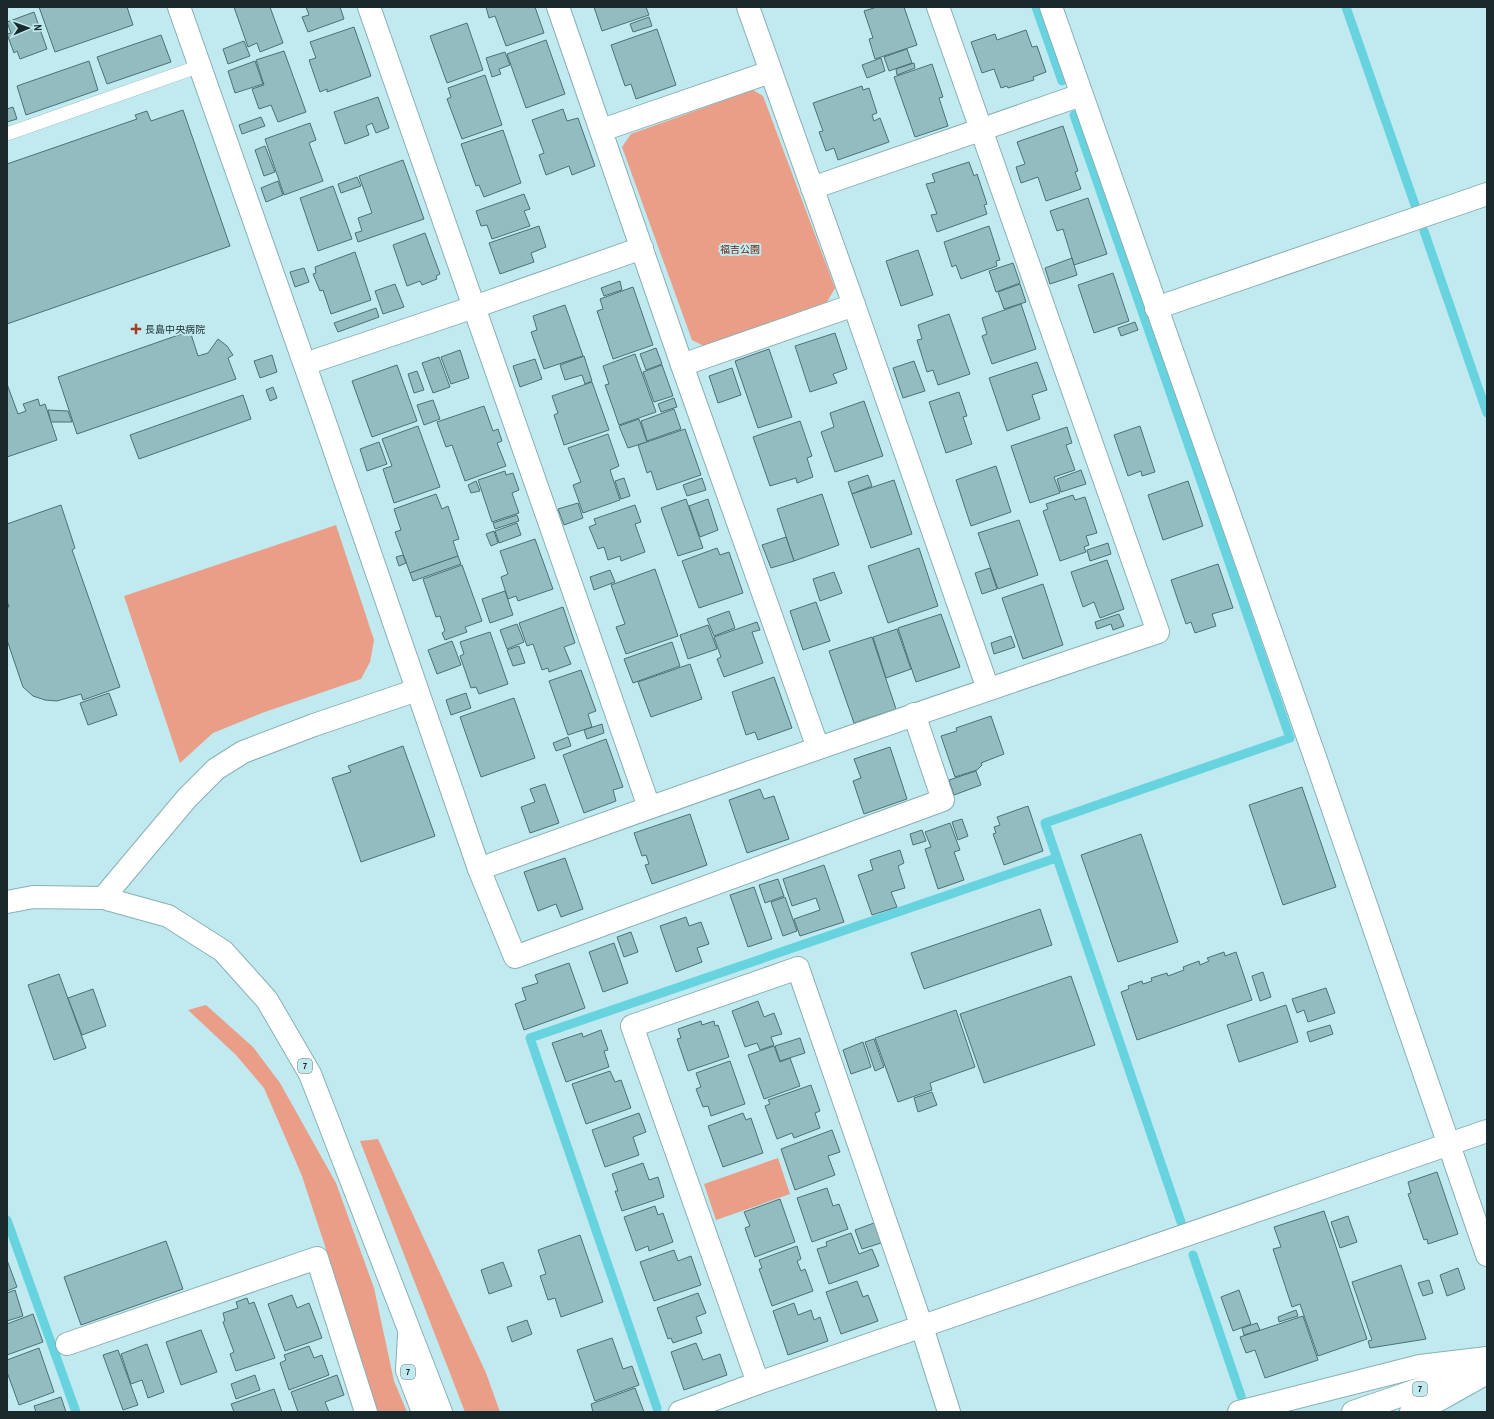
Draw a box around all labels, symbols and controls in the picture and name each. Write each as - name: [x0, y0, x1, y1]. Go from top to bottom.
- north arrow: [8, 8, 48, 48]
- text: N: [31, 24, 45, 31]
- park label: 福吉公園: [720, 243, 760, 256]
- marker: 長島中央病院: [130, 323, 142, 335]
- place label: 長島中央病院: [145, 323, 205, 336]
- road number: 7: [298, 1059, 312, 1073]
- road number: 7: [401, 1365, 415, 1379]
- road number: 7: [1413, 1382, 1427, 1396]

